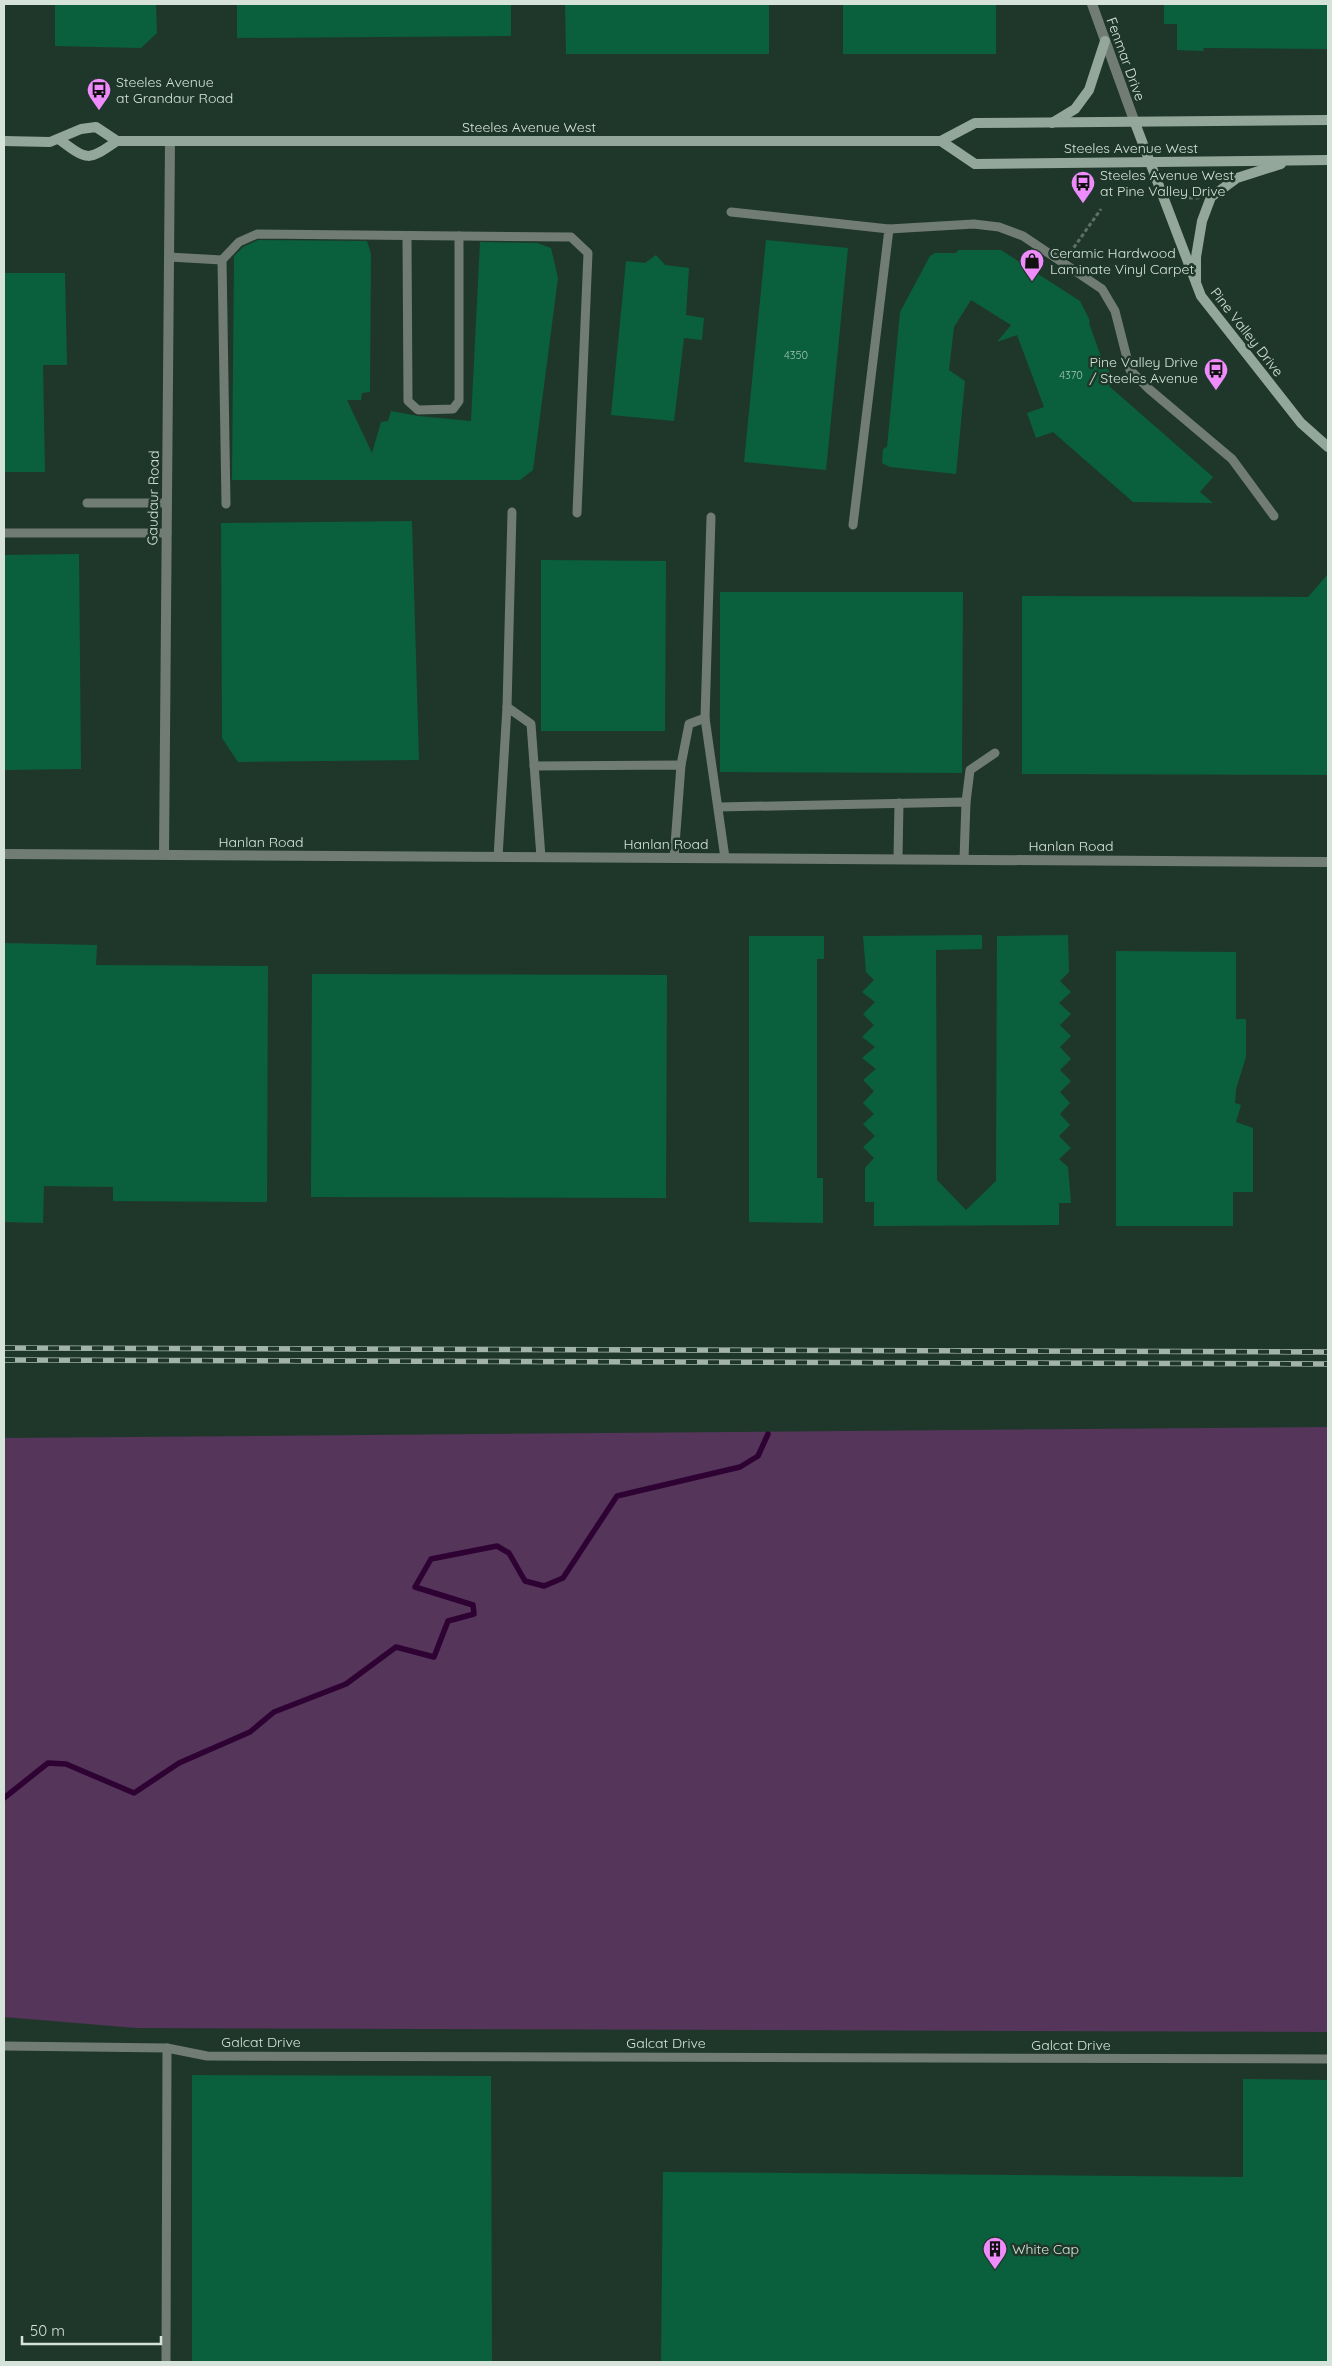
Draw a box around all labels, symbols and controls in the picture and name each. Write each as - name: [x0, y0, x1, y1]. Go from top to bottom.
- street label: Fenmar Drive: [1103, 15, 1150, 103]
- place label: Steeles Avenue at Grandaur Road: [116, 73, 233, 107]
- bus stop icon: Steeles Avenue at Grandaur Road: [86, 77, 112, 111]
- street label: Steeles Avenue West: [462, 118, 596, 136]
- street label: Steeles Avenue West: [1064, 139, 1198, 157]
- place label: Steeles Avenue West at Pine Valley Drive: [1100, 166, 1234, 200]
- bus stop icon: Steeles Avenue West at Pine Valley Drive: [1070, 170, 1096, 204]
- place label: Ceramic Hardwood Laminate Vinyl Carpet: [1050, 244, 1194, 278]
- shop icon: Ceramic Hardwood Laminate Vinyl Carpet: [1019, 248, 1045, 282]
- street label: Pine Valley Drive: [1207, 284, 1288, 380]
- house number: 4350: [784, 348, 808, 362]
- place label: Pine Valley Drive / Steeles Avenue: [1089, 353, 1198, 387]
- bus stop icon: Pine Valley Drive / Steeles Avenue: [1203, 357, 1229, 391]
- house number: 4370: [1059, 368, 1083, 382]
- street label: Gaudaur Road: [143, 450, 163, 546]
- street label: Hanlan Road: [218, 833, 304, 851]
- street label: Hanlan Road: [623, 835, 709, 853]
- street label: Hanlan Road: [1028, 837, 1114, 855]
- street label: Galcat Drive: [221, 2033, 301, 2051]
- street label: Galcat Drive: [626, 2034, 706, 2052]
- street label: Galcat Drive: [1031, 2036, 1111, 2054]
- building icon: White Cap: [982, 2236, 1008, 2270]
- place label: White Cap: [1012, 2240, 1079, 2258]
- scale bar: [22, 2314, 161, 2346]
- text: 50 m: [30, 2321, 65, 2340]

